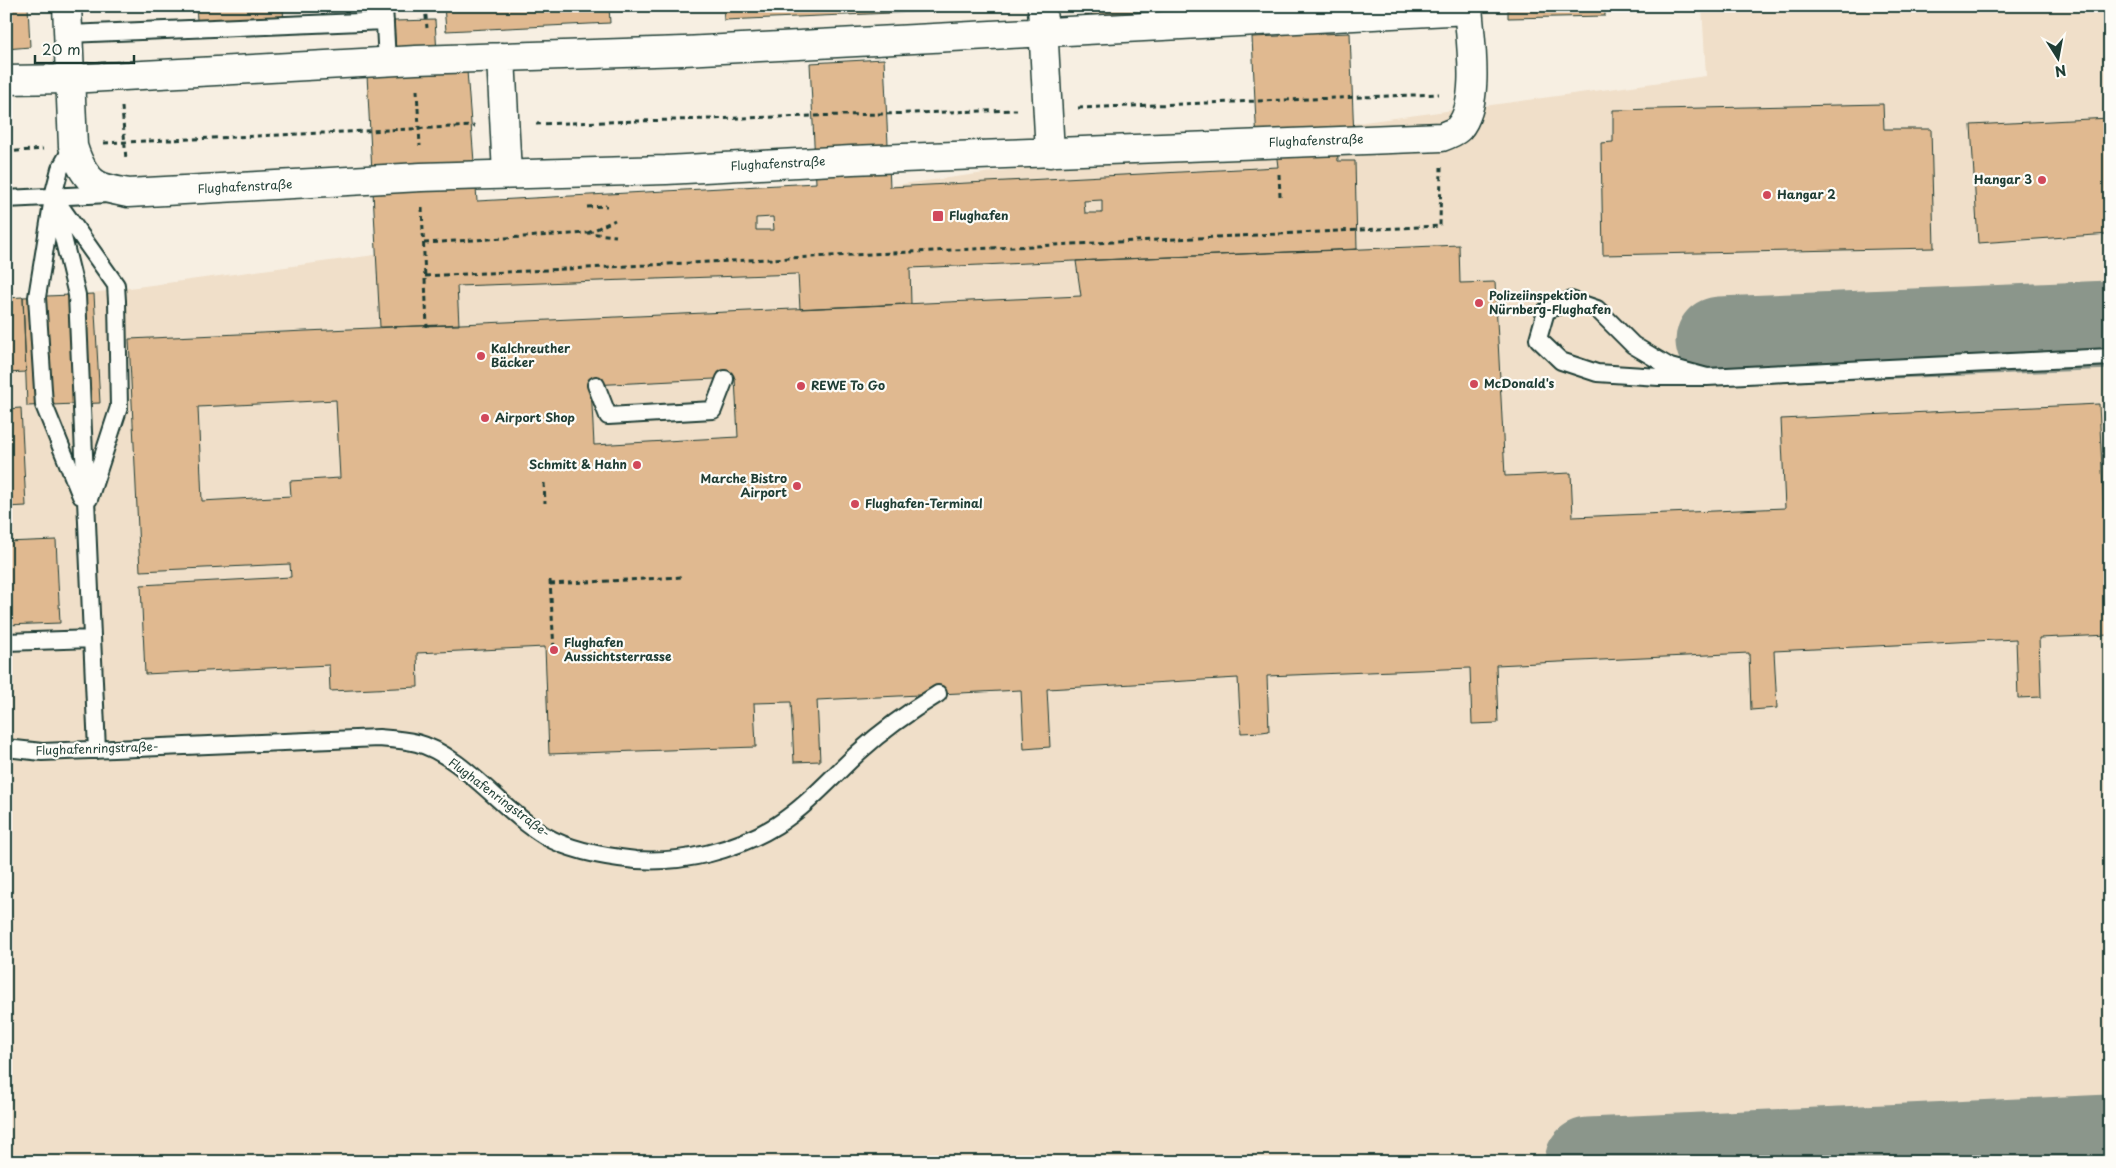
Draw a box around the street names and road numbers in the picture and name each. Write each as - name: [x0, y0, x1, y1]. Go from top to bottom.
- street label: Flughafenstraße: [1268, 129, 1364, 151]
- street label: Flughafenstraße: [730, 152, 826, 174]
- street label: Flughafenstraße: [197, 175, 293, 197]
- street label: Flughafenringstraße-: [35, 737, 159, 759]
- street label: Flughafenringstraße-: [445, 753, 554, 841]

